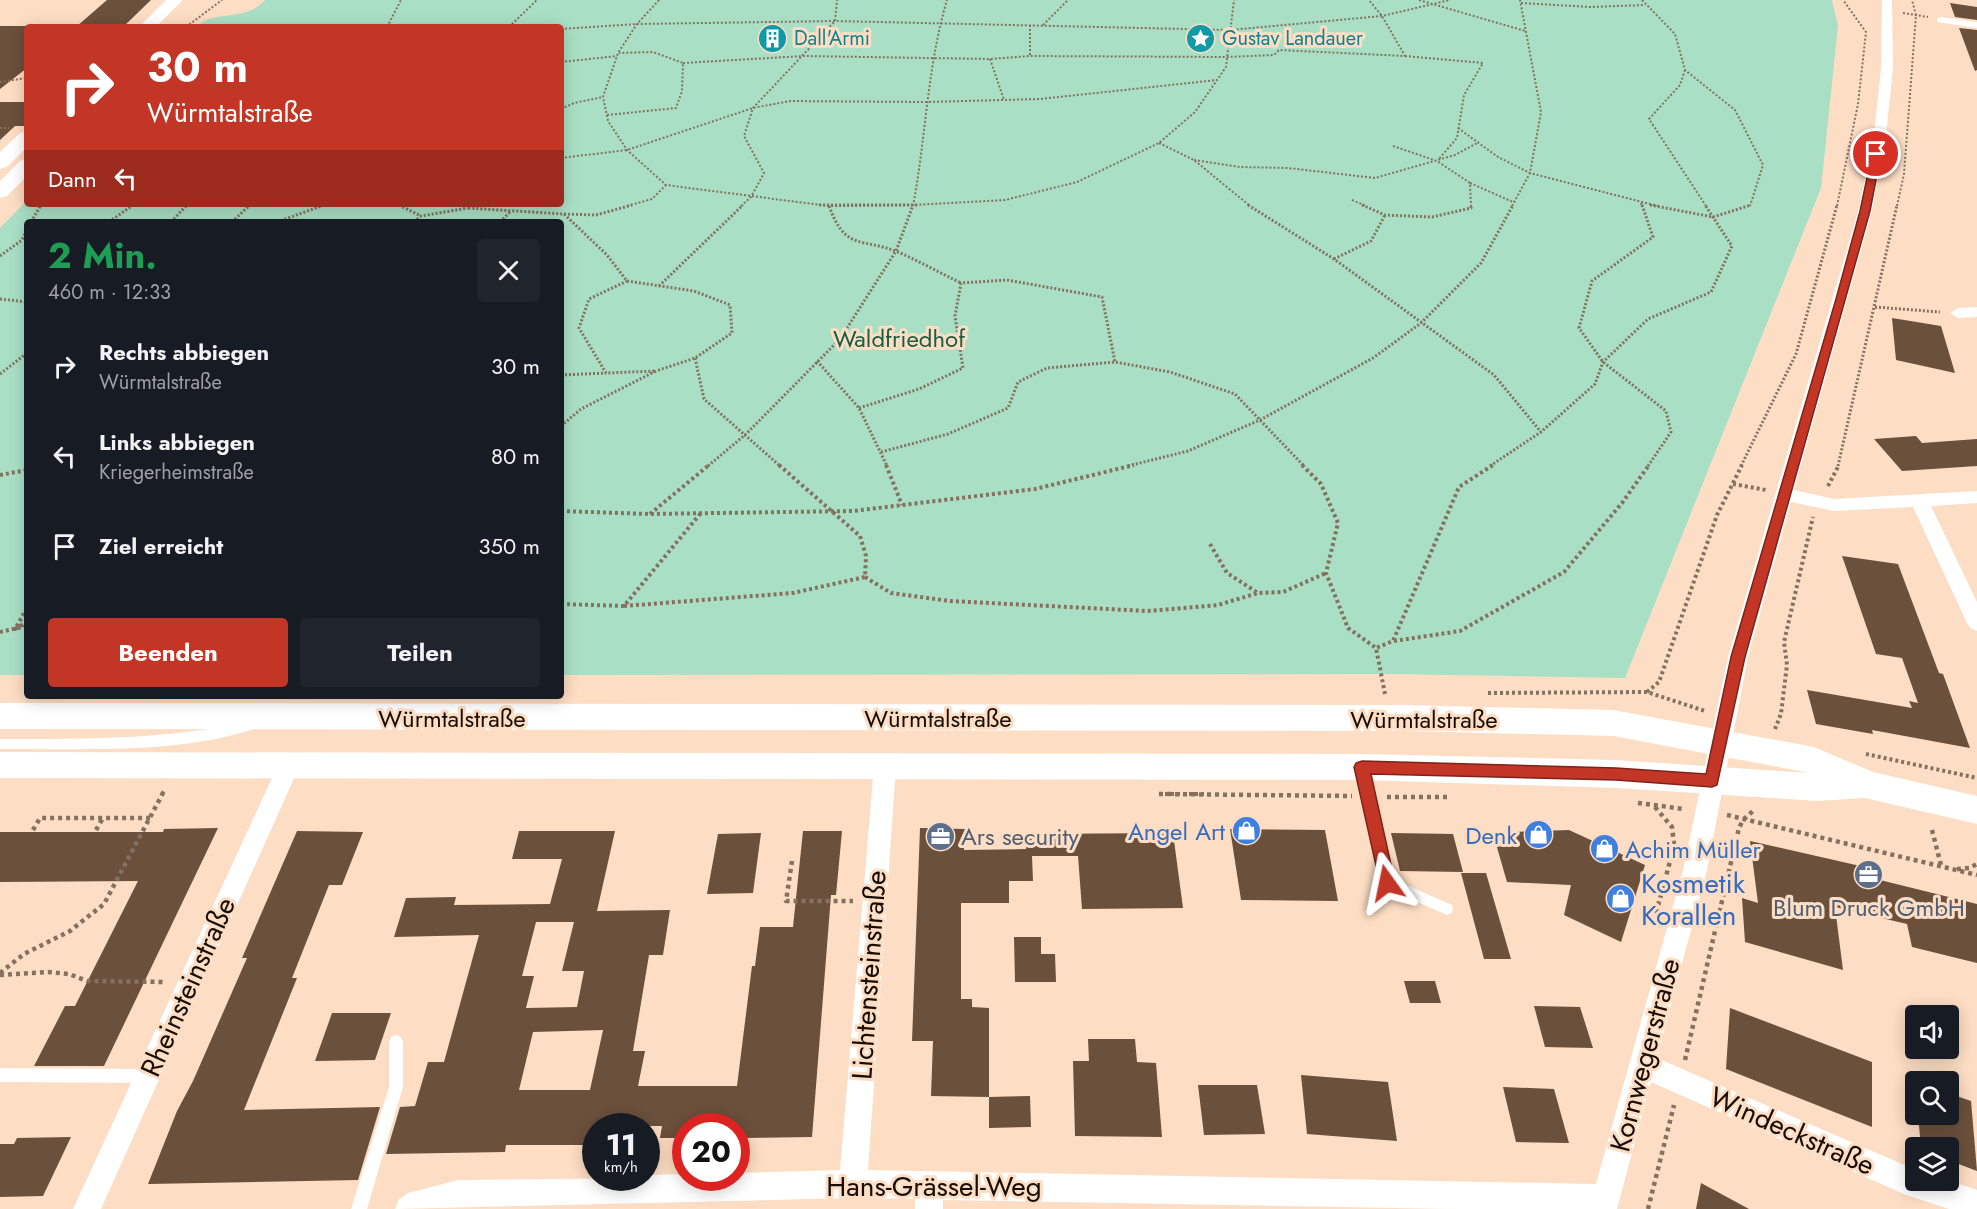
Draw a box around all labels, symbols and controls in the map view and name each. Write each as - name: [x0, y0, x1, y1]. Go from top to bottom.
- building icon: Dall'Armi: [757, 22, 789, 54]
- place icon: Gustav Landauer: [1185, 22, 1217, 54]
- place label: Dall'Armi: [794, 24, 870, 53]
- place label: Gustav Landauer: [1222, 24, 1363, 53]
- text: 30 m: [147, 37, 248, 98]
- icon: right: [48, 48, 126, 126]
- text: Würmtalstraße: [147, 93, 313, 132]
- pin: [1850, 128, 1901, 179]
- icon: arrive: [1859, 137, 1892, 170]
- icon: left: [109, 162, 142, 195]
- text: Dann: [48, 163, 97, 195]
- text: 2 Min.: [48, 229, 157, 281]
- button: close: [477, 239, 540, 302]
- text: 460 m · 12:33: [48, 278, 171, 307]
- park label: Waldfriedhof: [833, 321, 966, 356]
- text: Rechts abbiegen: [99, 336, 269, 368]
- icon: right: [48, 350, 81, 383]
- text: 30 m: [491, 350, 540, 382]
- text: Würmtalstraße: [99, 368, 222, 397]
- text: Links abbiegen: [99, 426, 255, 458]
- icon: left: [48, 440, 81, 473]
- text: 80 m: [491, 440, 540, 472]
- text: Kriegerheimstraße: [99, 458, 254, 487]
- icon: arrive: [48, 530, 81, 563]
- text: Ziel erreicht: [99, 530, 223, 562]
- text: 350 m: [479, 530, 540, 562]
- button: Beenden: [48, 618, 288, 687]
- button: Teilen: [300, 618, 540, 687]
- street label: Würmtalstraße: [378, 701, 526, 736]
- street label: Würmtalstraße: [864, 701, 1012, 736]
- street label: Würmtalstraße: [1350, 702, 1498, 737]
- place label: Angel Art: [1128, 814, 1225, 849]
- shop icon: Angel Art: [1230, 815, 1262, 847]
- place label: Denk: [1465, 818, 1517, 853]
- place label: Ars security: [961, 819, 1079, 854]
- shop icon: Denk: [1522, 819, 1554, 851]
- office icon: Ars security: [924, 820, 956, 852]
- place label: Achim Müller: [1625, 832, 1762, 867]
- shop icon: Achim Müller: [1588, 833, 1620, 865]
- position arrow: [1355, 851, 1419, 915]
- office icon: Blum Druck GmbH: [1853, 858, 1885, 890]
- place label: Kosmetik Korallen: [1641, 863, 1746, 936]
- street label: Lichtensteinstraße: [841, 869, 897, 1081]
- shop icon: Kosmetik Korallen: [1604, 883, 1636, 915]
- place label: Blum Druck GmbH: [1773, 890, 1965, 925]
- street label: Rheinsteinstraße: [130, 891, 246, 1083]
- street label: Kornwegerstraße: [1599, 954, 1691, 1156]
- map controls: [1905, 1005, 1959, 1191]
- button: sound: [1905, 1005, 1959, 1059]
- button: search: [1905, 1071, 1959, 1125]
- street label: Windeckstraße: [1703, 1076, 1881, 1186]
- speed limit sign: 20: [672, 1113, 750, 1191]
- text: 11: [606, 1123, 636, 1166]
- button: layers: [1905, 1137, 1959, 1191]
- text: km/h: [604, 1156, 638, 1178]
- street label: Hans-Grässel-Weg: [826, 1166, 1042, 1207]

